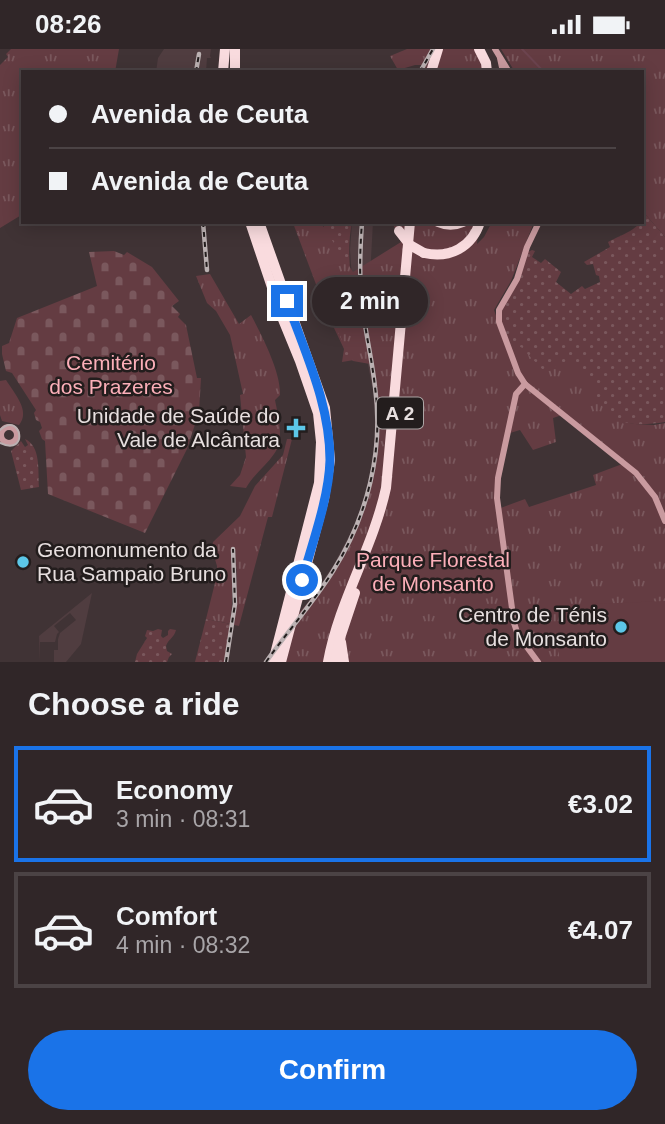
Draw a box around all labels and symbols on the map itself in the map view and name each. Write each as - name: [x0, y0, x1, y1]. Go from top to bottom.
- callout: 2 min: [312, 277, 427, 325]
- route end: [271, 285, 303, 317]
- park label: Cemitério dos Prazeres: [49, 351, 173, 398]
- road number: A 2: [377, 397, 423, 429]
- place label: Unidade de Saúde do Vale de Alcântara: [77, 404, 280, 451]
- marker: Unidade de Saúde do Vale de Alcântara: [286, 418, 306, 438]
- place label: Geomonumento da Rua Sampaio Bruno: [37, 538, 226, 585]
- park label: Parque Florestal de Monsanto: [356, 548, 510, 595]
- marker: Geomonumento da Rua Sampaio Bruno: [15, 554, 31, 570]
- route start: [286, 564, 318, 596]
- place label: Centro de Ténis de Monsanto: [458, 603, 607, 650]
- marker: Centro de Ténis de Monsanto: [613, 619, 629, 635]

